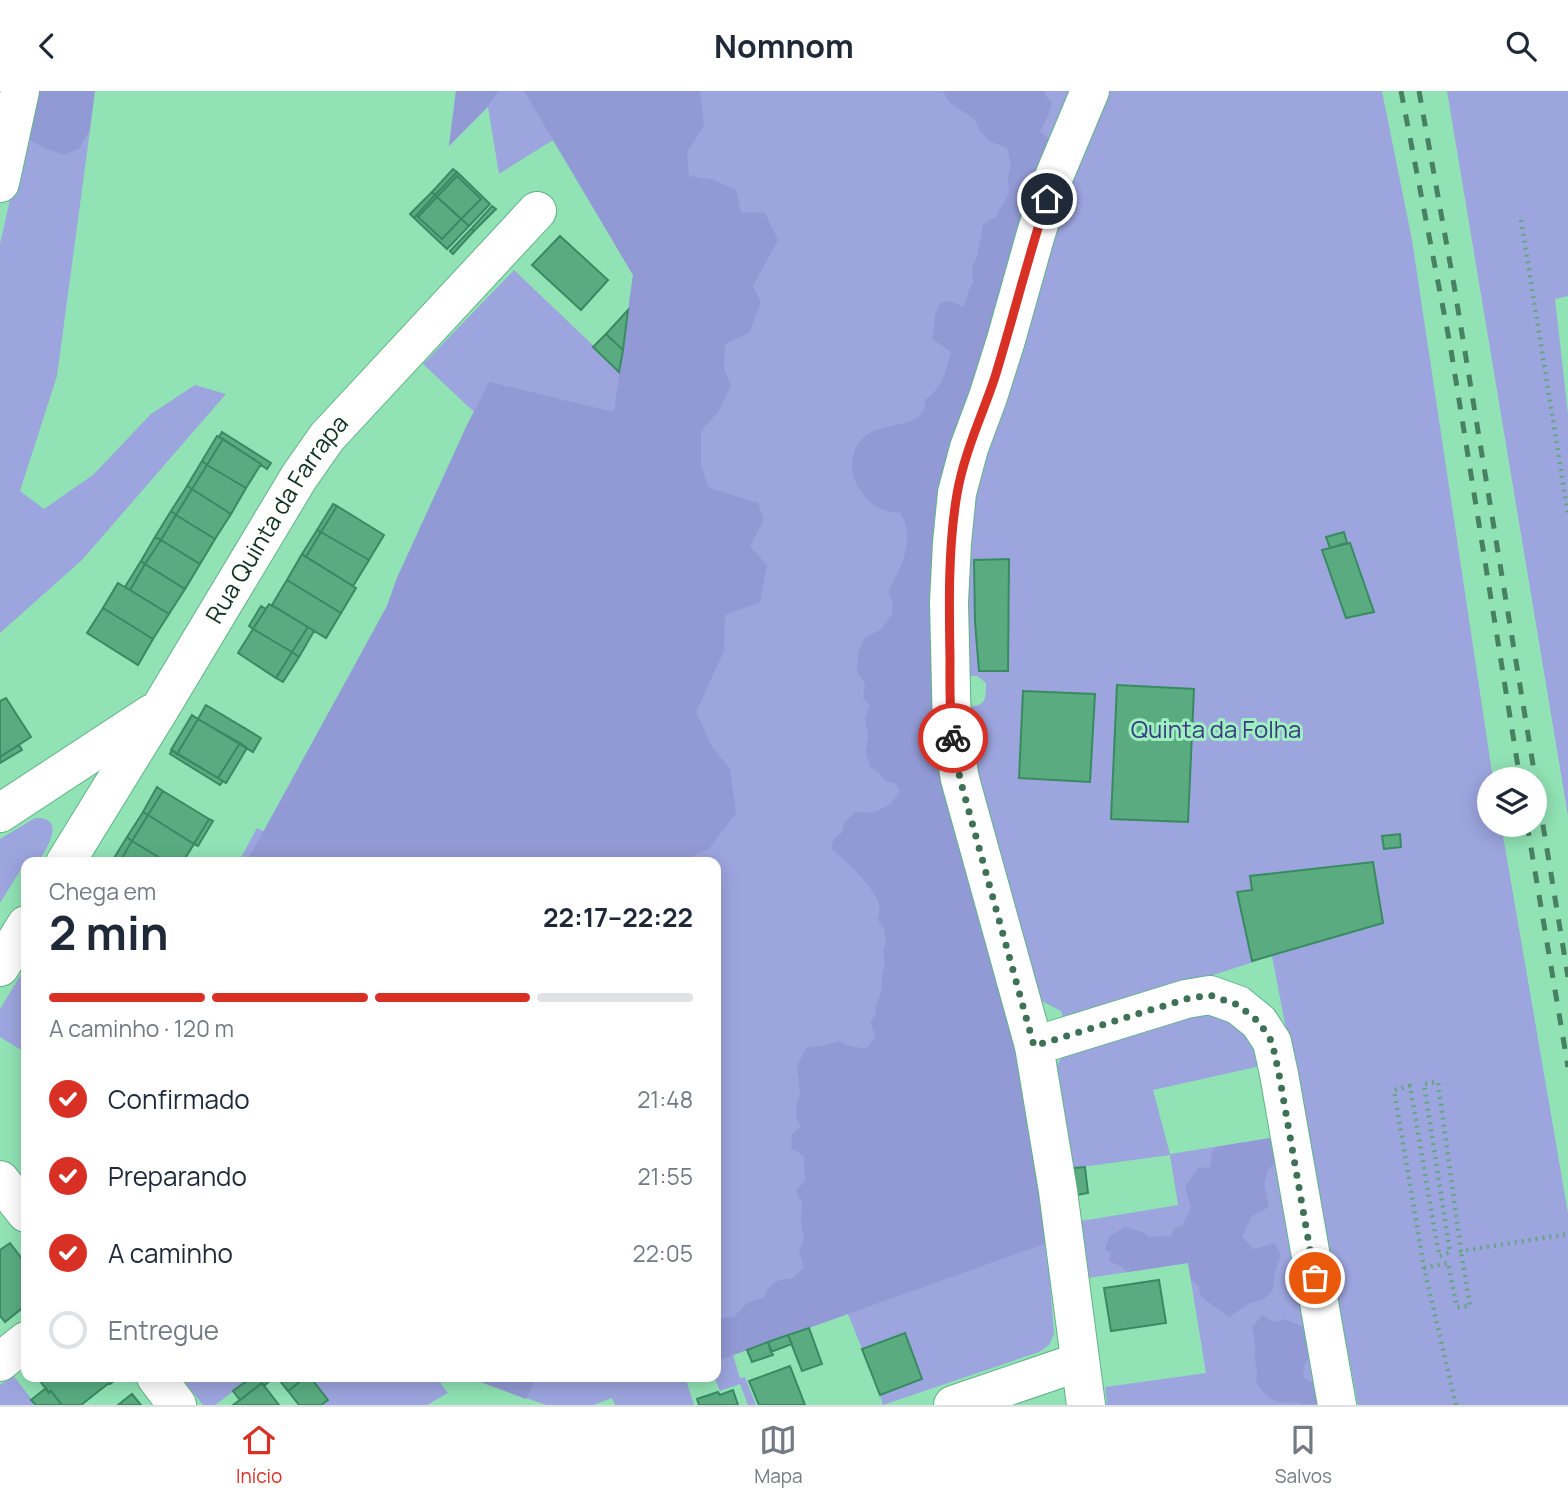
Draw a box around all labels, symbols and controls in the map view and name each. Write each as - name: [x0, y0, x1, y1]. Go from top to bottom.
- text: Nomnom: [714, 24, 854, 68]
- icon: back: [28, 27, 66, 65]
- icon: search: [1502, 27, 1540, 65]
- pin: [1017, 169, 1077, 229]
- icon: home: [1028, 180, 1066, 218]
- street label: Rua Quinta da Farrapa: [197, 407, 355, 629]
- courier: [918, 703, 988, 773]
- park label: Quinta da Folha: [1131, 712, 1301, 745]
- icon: bike: [934, 719, 972, 757]
- map controls: [1477, 767, 1547, 837]
- button: layers: [1477, 767, 1547, 837]
- text: Chega em: [49, 875, 156, 907]
- text: 22:17–22:22: [543, 899, 693, 935]
- text: 2 min: [49, 901, 169, 964]
- text: A caminho · 120 m: [49, 1012, 234, 1044]
- icon: check: [49, 1080, 87, 1118]
- text: Confirmado: [108, 1081, 250, 1117]
- text: 21:48: [637, 1083, 693, 1115]
- icon: check: [49, 1157, 87, 1195]
- text: Preparando: [108, 1158, 247, 1194]
- text: 21:55: [637, 1160, 693, 1192]
- icon: check: [49, 1234, 87, 1272]
- text: A caminho: [108, 1235, 233, 1271]
- text: 22:05: [633, 1237, 693, 1269]
- pin: [1285, 1248, 1345, 1308]
- icon: bag: [1296, 1259, 1334, 1297]
- text: Entregue: [108, 1312, 219, 1348]
- tab: Início: [236, 1421, 282, 1489]
- tab: Mapa: [754, 1421, 803, 1489]
- tab: Salvos: [1275, 1421, 1332, 1489]

